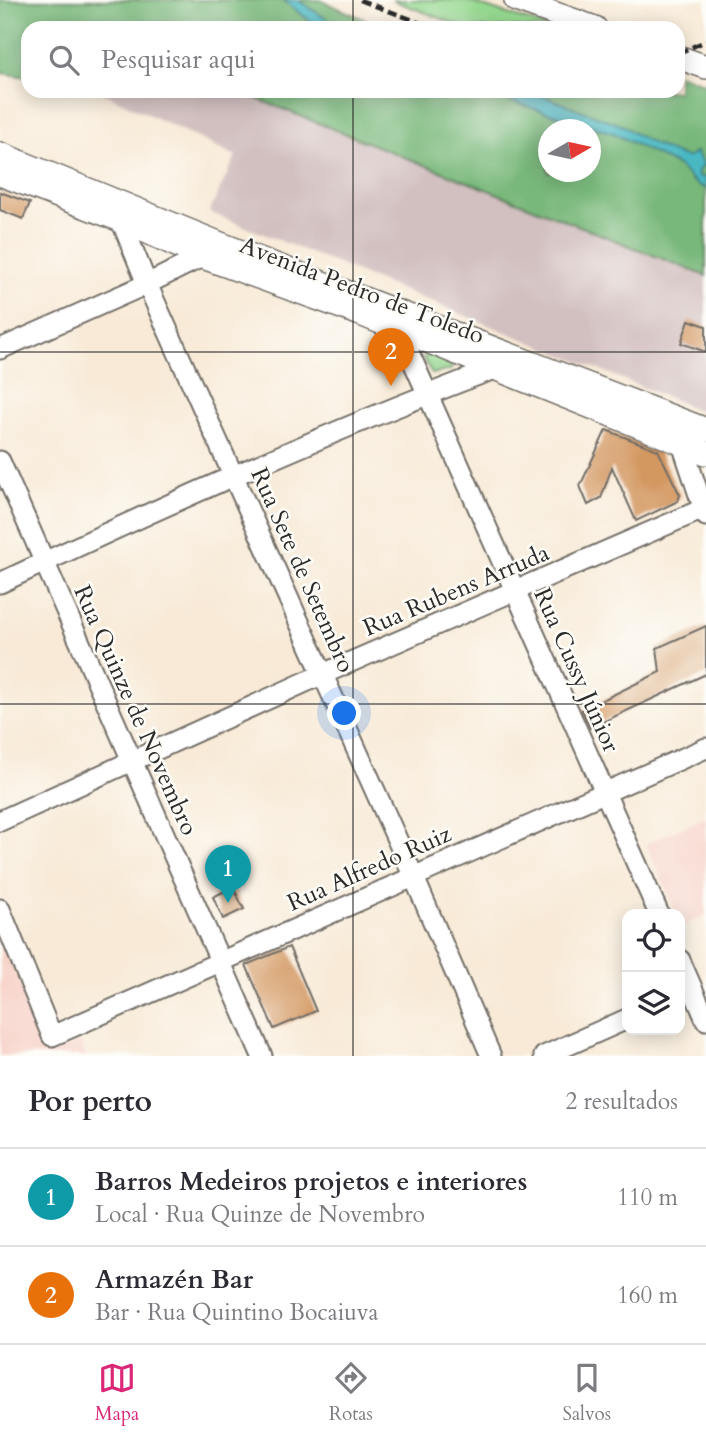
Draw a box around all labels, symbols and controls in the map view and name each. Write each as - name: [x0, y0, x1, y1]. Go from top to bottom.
- search box: [21, 21, 685, 98]
- icon: search: [45, 41, 83, 79]
- text: Pesquisar aqui: [101, 42, 256, 77]
- north arrow: [538, 119, 601, 182]
- street label: Avenida Pedro de Toledo: [235, 229, 489, 352]
- pin: 2: [368, 328, 414, 386]
- street label: Rua Sete de Setembro: [243, 463, 363, 678]
- street label: Rua Rubens Arruda: [358, 536, 555, 645]
- street label: Rua Quinze de Novembro: [65, 580, 206, 840]
- street label: Rua Cussy Júnior: [526, 583, 628, 758]
- your location: [327, 696, 361, 730]
- street label: Rua Alfredo Ruiz: [282, 817, 457, 919]
- pin: 1: [205, 845, 251, 903]
- map controls: [622, 909, 685, 1035]
- button: locate: [622, 909, 685, 972]
- button: layers: [622, 972, 685, 1035]
- text: Por perto: [28, 1081, 152, 1122]
- text: 2 resultados: [565, 1086, 678, 1117]
- text: Barros Medeiros projetos e interiores: [95, 1164, 527, 1199]
- text: 1: [45, 1182, 57, 1213]
- text: 110 m: [617, 1182, 678, 1213]
- text: Local · Rua Quinze de Novembro: [95, 1199, 425, 1230]
- text: Armazén Bar: [95, 1262, 253, 1297]
- text: 2: [45, 1280, 57, 1311]
- text: 160 m: [617, 1280, 678, 1311]
- text: Bar · Rua Quintino Bocaiuva: [95, 1297, 378, 1328]
- tab: Mapa: [95, 1359, 139, 1427]
- tab: Rotas: [329, 1359, 373, 1427]
- tab: Salvos: [562, 1359, 611, 1427]

